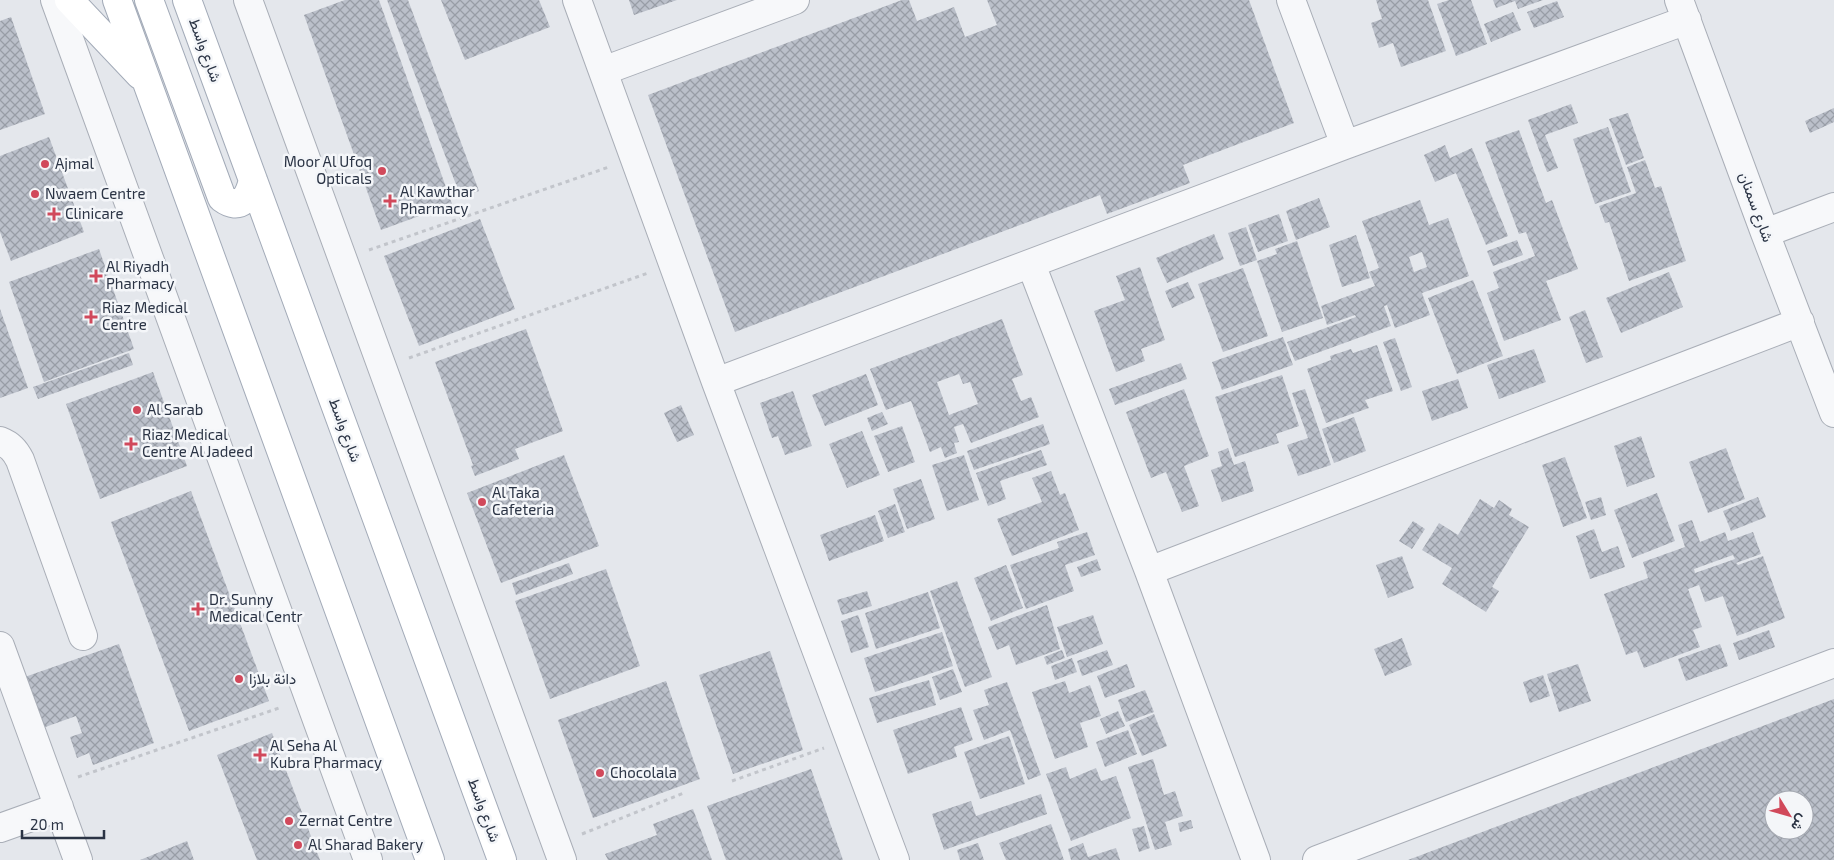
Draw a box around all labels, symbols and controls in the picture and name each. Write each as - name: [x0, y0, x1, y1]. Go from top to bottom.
- street label: شارع واسط: [183, 15, 226, 85]
- place label: Moor Al Ufoq Opticals: [284, 152, 372, 187]
- place label: Ajmal: [55, 154, 94, 173]
- marker: Ajmal: [39, 158, 51, 170]
- marker: Moor Al Ufoq Opticals: [376, 165, 388, 177]
- street label: شارع سمنان: [1733, 169, 1778, 245]
- place label: Al Kawthar Pharmacy: [400, 182, 475, 217]
- place label: Nwaem Centre: [45, 184, 146, 202]
- marker: Nwaem Centre: [29, 188, 41, 200]
- marker: Al Kawthar Pharmacy: [384, 195, 396, 207]
- place label: Clinicare: [65, 204, 124, 222]
- marker: Clinicare: [47, 207, 61, 221]
- place label: Al Riyadh Pharmacy: [106, 257, 175, 292]
- marker: Al Riyadh Pharmacy: [90, 270, 102, 282]
- place label: Riaz Medical Centre: [102, 298, 188, 333]
- marker: Riaz Medical Centre: [84, 310, 98, 324]
- street label: شارع واسط: [323, 395, 366, 465]
- place label: Al Sarab: [147, 400, 203, 418]
- marker: Al Sarab: [131, 404, 143, 416]
- place label: Riaz Medical Centre Al Jadeed: [142, 425, 253, 460]
- marker: Riaz Medical Centre Al Jadeed: [124, 437, 138, 451]
- place label: Al Taka Cafeteria: [492, 483, 554, 518]
- marker: Al Taka Cafeteria: [476, 496, 488, 508]
- place label: Dr. Sunny Medical Centr: [209, 590, 303, 625]
- marker: Dr. Sunny Medical Centr: [191, 602, 205, 616]
- place label: دانة بلازا: [249, 669, 296, 688]
- marker: دانة بلازا: [233, 673, 245, 685]
- place label: Al Seha Al Kubra Pharmacy: [270, 736, 382, 771]
- marker: Al Seha Al Kubra Pharmacy: [254, 749, 266, 761]
- place label: Chocolala: [610, 763, 677, 781]
- marker: Chocolala: [594, 767, 606, 779]
- street label: شارع واسط: [462, 775, 505, 845]
- north arrow: [1764, 790, 1814, 840]
- scale bar: [22, 808, 105, 840]
- place label: Zernat Centre: [299, 811, 392, 829]
- text: ش: [1787, 811, 1812, 835]
- text: 20 m: [30, 815, 64, 833]
- marker: Zernat Centre: [283, 815, 295, 827]
- place label: Al Sharad Bakery: [308, 835, 423, 853]
- marker: Al Sharad Bakery: [292, 839, 304, 851]

